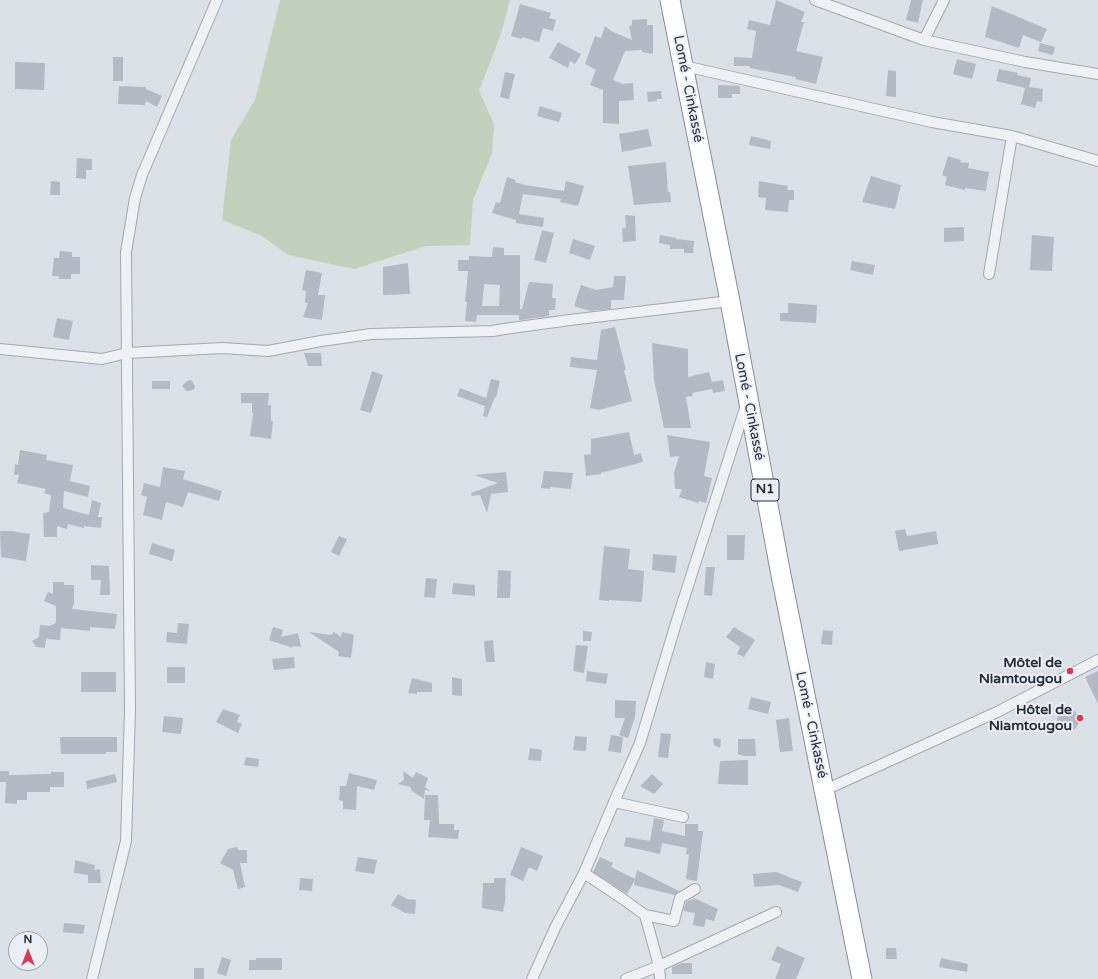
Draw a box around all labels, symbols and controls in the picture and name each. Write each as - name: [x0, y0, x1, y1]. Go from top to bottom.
- street label: Lomé - Cinkassé: [669, 34, 707, 144]
- street label: Lomé - Cinkassé: [730, 352, 768, 462]
- road number: N1: [751, 479, 779, 501]
- place label: Môtel de Niamtougou: [979, 655, 1062, 688]
- marker: Môtel de Niamtougou: [1065, 666, 1075, 676]
- street label: Lomé - Cinkassé: [791, 670, 831, 780]
- place label: Hôtel de Niamtougou: [989, 702, 1072, 734]
- marker: Hôtel de Niamtougou: [1075, 713, 1085, 723]
- north arrow: [8, 931, 48, 971]
- text: N: [24, 933, 32, 946]

